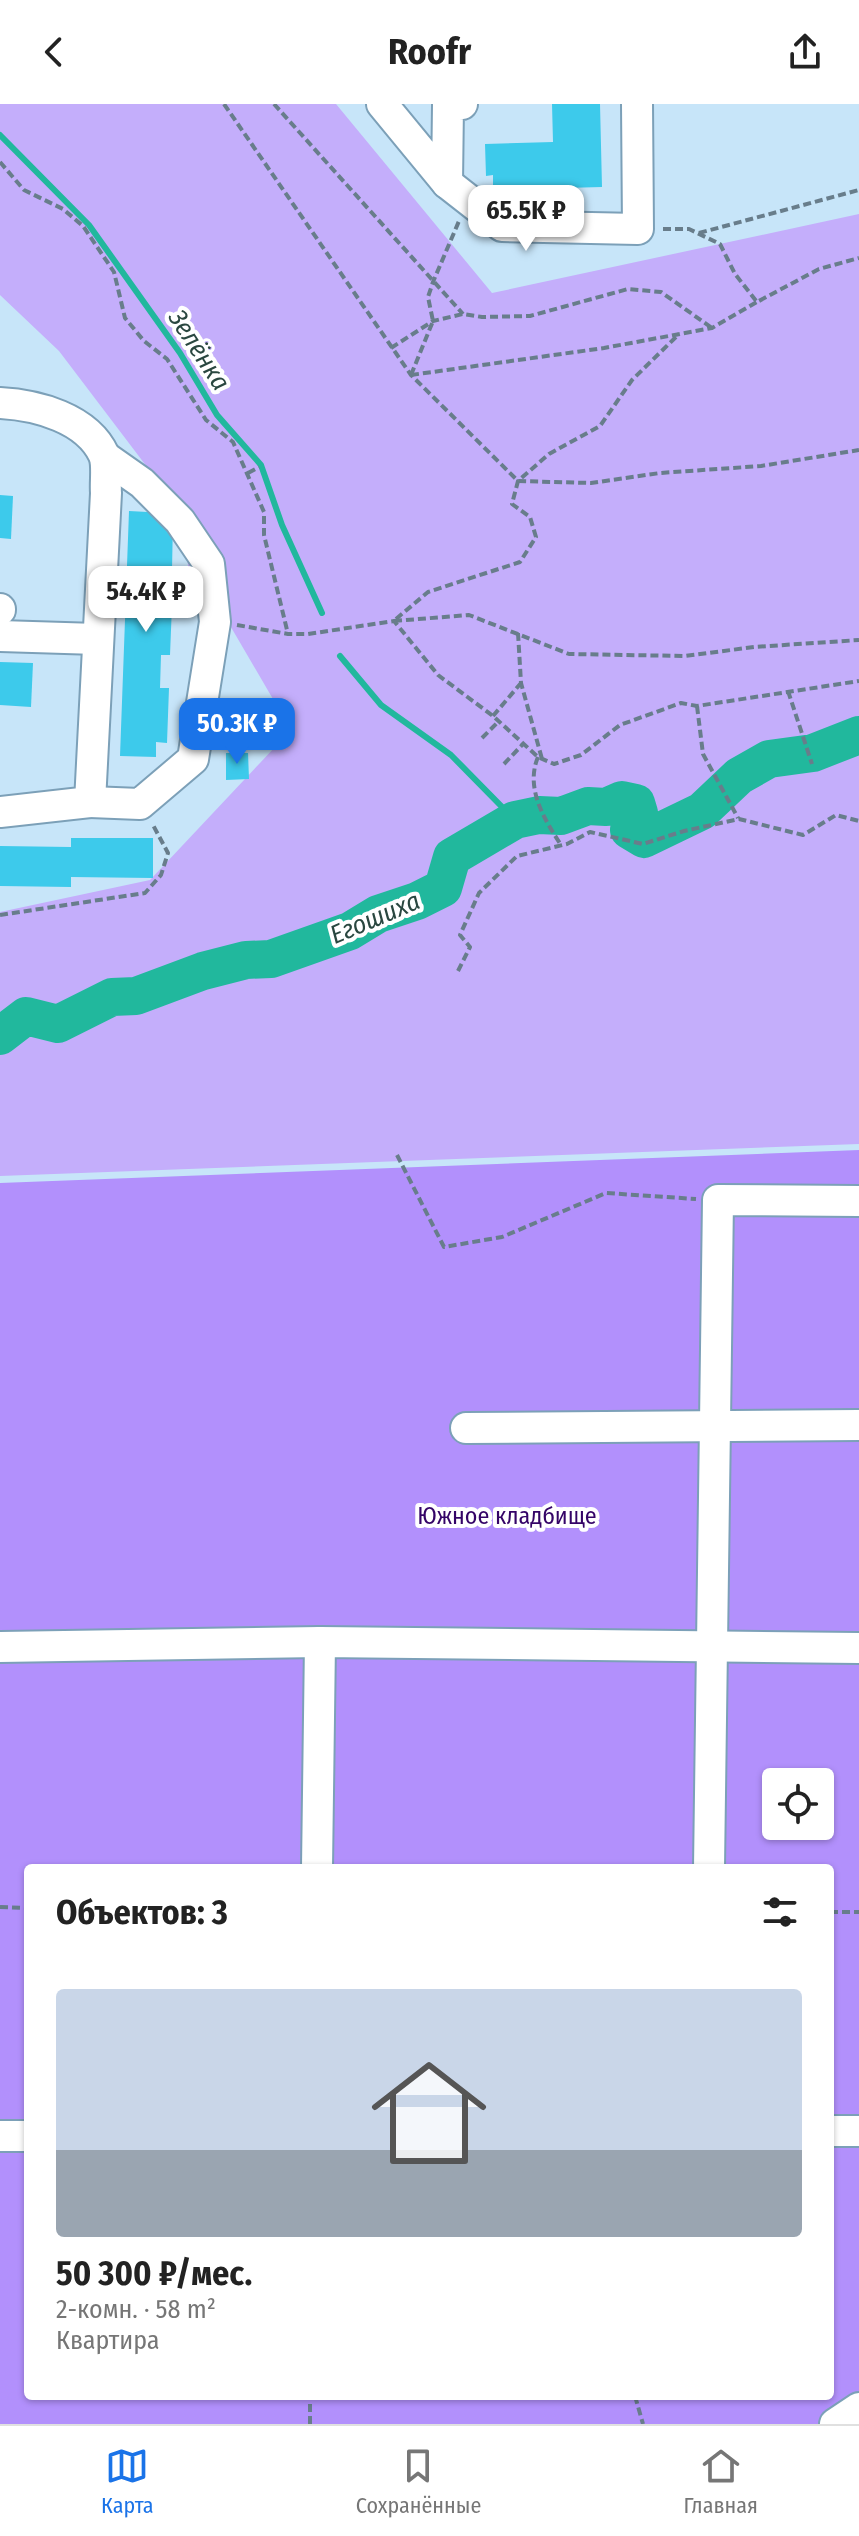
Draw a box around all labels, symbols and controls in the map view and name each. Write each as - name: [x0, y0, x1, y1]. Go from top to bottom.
- icon: back: [32, 30, 76, 74]
- text: Roofr: [388, 30, 471, 74]
- icon: share: [783, 30, 827, 74]
- pin: 65.5K ₽: [452, 185, 600, 253]
- text: 65.5K ₽: [486, 195, 566, 226]
- water label: Зелёнка: [161, 303, 236, 396]
- pin: 54.4K ₽: [72, 566, 220, 634]
- text: 54.4K ₽: [106, 576, 186, 607]
- pin: 50.3K ₽: [163, 698, 311, 766]
- text: 50.3K ₽: [197, 708, 277, 739]
- water label: Егошиха: [325, 885, 425, 951]
- park label: Южное кладбище: [417, 1502, 597, 1530]
- map controls: [762, 1768, 834, 1840]
- button: locate: [762, 1768, 834, 1840]
- icon: filters: [758, 1890, 802, 1934]
- text: Объектов: 3: [56, 1892, 228, 1933]
- icon: home: [357, 2041, 501, 2185]
- text: 50 300 ₽/мес.: [56, 2253, 252, 2294]
- text: 2-комн. · 58 m²: [56, 2294, 216, 2325]
- text: Квартира: [56, 2325, 160, 2356]
- tab: Карта: [101, 2444, 154, 2519]
- tab: Сохранённые: [356, 2444, 481, 2519]
- tab: Главная: [683, 2444, 758, 2519]

